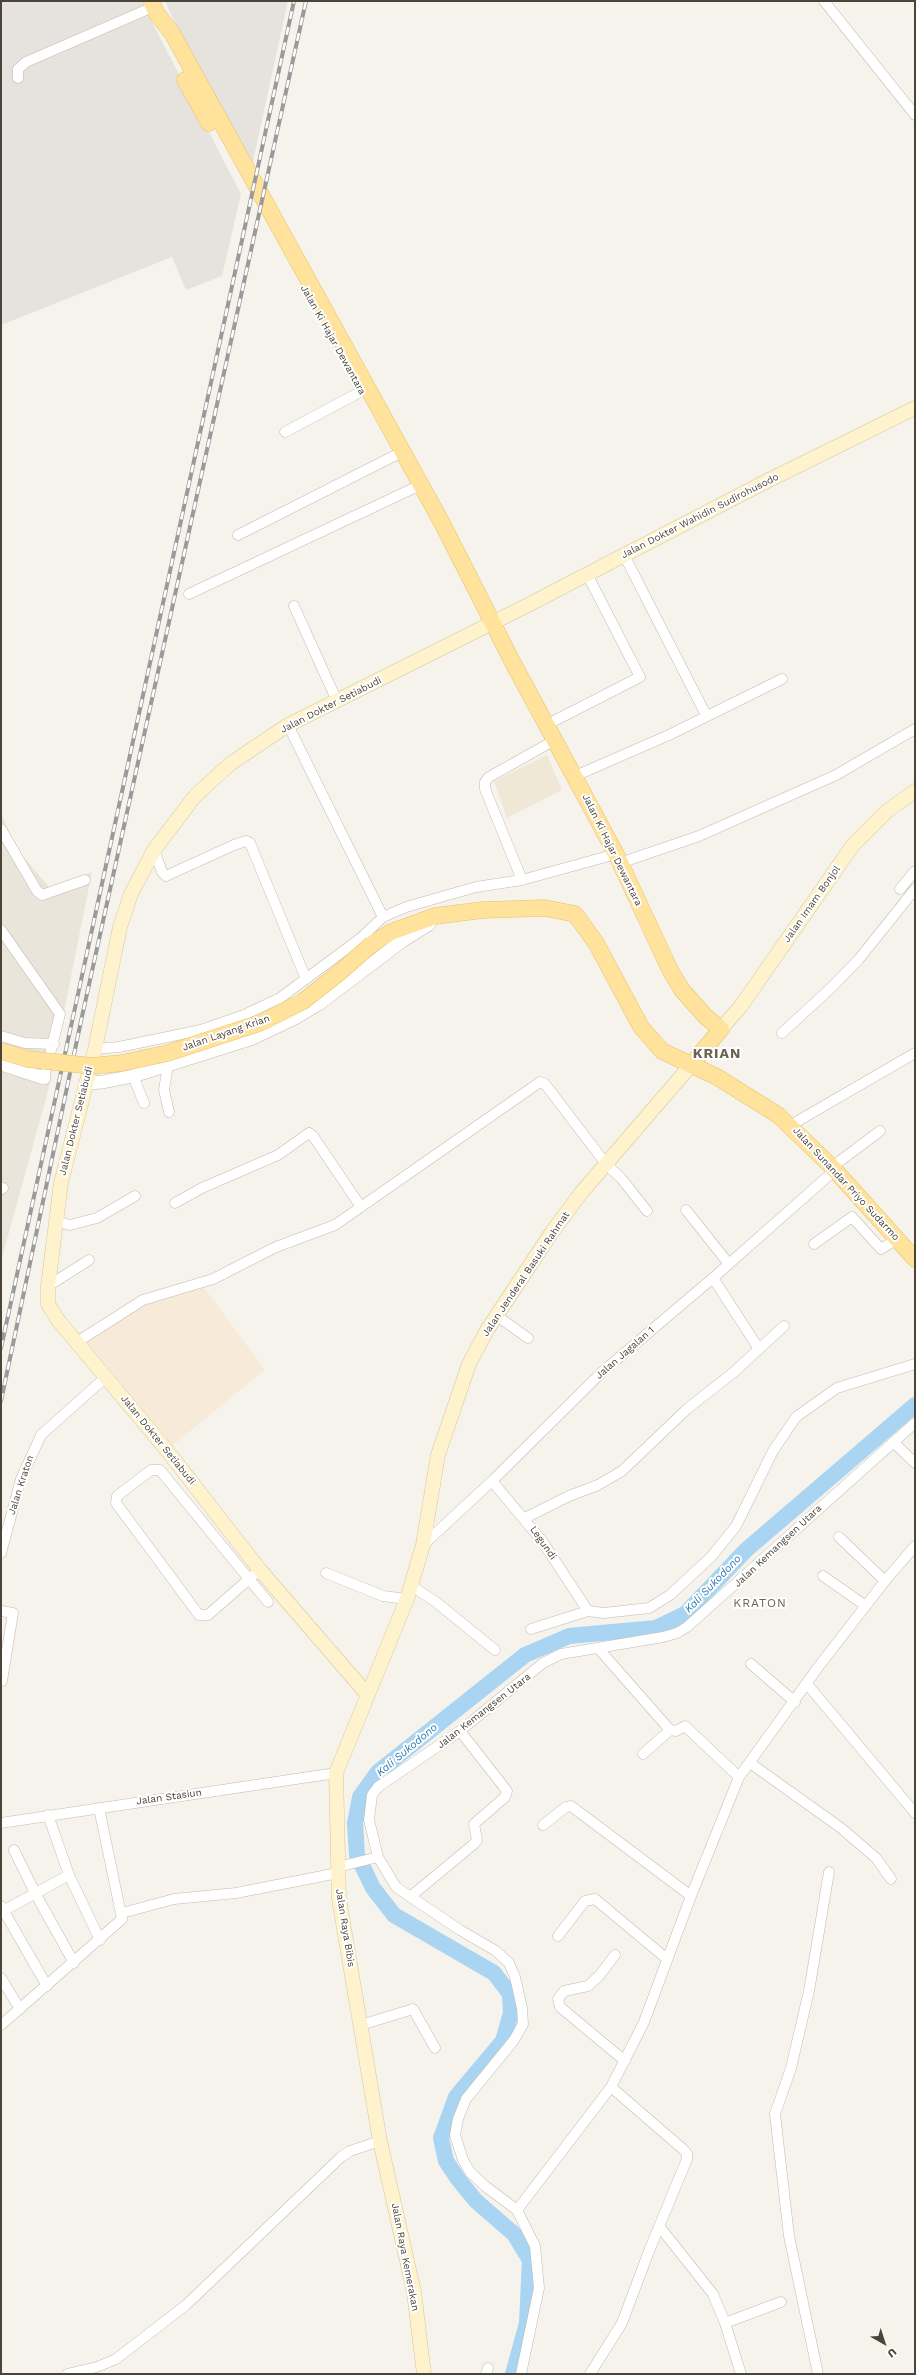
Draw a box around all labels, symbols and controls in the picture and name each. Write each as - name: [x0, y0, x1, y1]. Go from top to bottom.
- street label: Jalan Ki Hajar Dewantara: [298, 283, 368, 397]
- street label: Jalan Dokter Wahidin Sudirohusodo: [619, 471, 781, 561]
- street label: Jalan Dokter Setiabudi: [279, 674, 383, 736]
- street label: Jalan Ki Hajar Dewantara: [580, 792, 644, 908]
- street label: Jalan Imam Bonjol: [781, 863, 843, 945]
- street label: Jalan Layang Krian: [181, 1012, 271, 1054]
- district label: KRIAN: [693, 1046, 741, 1062]
- street label: Jalan Dokter Setiabudi: [57, 1065, 95, 1177]
- street label: Jalan Sunandar Priyo Sudarmo: [790, 1125, 902, 1243]
- street label: Jalan Jenderal Basuki Rahmat: [480, 1209, 572, 1339]
- street label: Jalan Jagalan 1: [593, 1324, 657, 1382]
- street label: Jalan Dokter Setiabudi: [118, 1393, 198, 1487]
- street label: Jalan Kraton: [6, 1454, 36, 1516]
- street label: Jalan Kemangsen Utara: [732, 1502, 824, 1590]
- street label: Legundi: [527, 1524, 559, 1562]
- water label: Kali Sukodono: [682, 1552, 744, 1616]
- district label: KRATON: [733, 1596, 787, 1610]
- street label: Jalan Kemangsen Utara: [435, 1671, 533, 1751]
- water label: Kali Sukodono: [374, 1721, 440, 1779]
- street label: Jalan Stasiun: [135, 1786, 203, 1808]
- street label: Jalan Raya Bibis: [333, 1888, 357, 1968]
- street label: Jalan Raya Kemerakan: [389, 2202, 421, 2312]
- north arrow: [864, 2323, 904, 2363]
- text: U: [885, 2345, 899, 2360]

